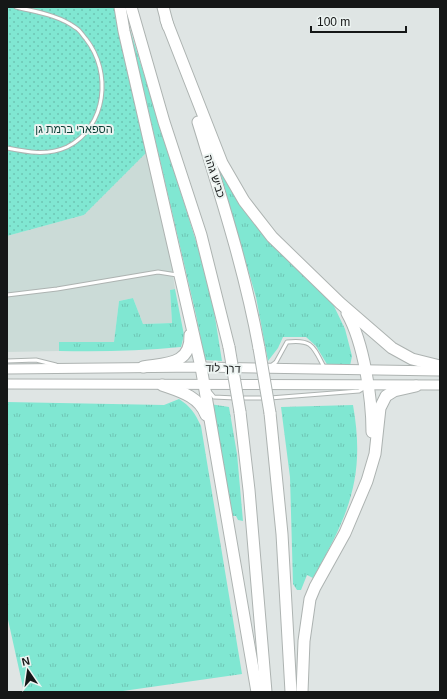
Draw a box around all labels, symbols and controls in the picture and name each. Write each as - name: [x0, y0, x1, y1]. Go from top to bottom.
- scale bar: [311, 8, 406, 34]
- text: 100 m: [317, 15, 350, 29]
- park label: הספארי ברמת גן: [35, 123, 113, 135]
- street label: כביש גהה: [202, 153, 228, 199]
- street label: דרך לוד: [205, 361, 241, 375]
- north arrow: [8, 651, 48, 691]
- text: N: [21, 655, 31, 668]

